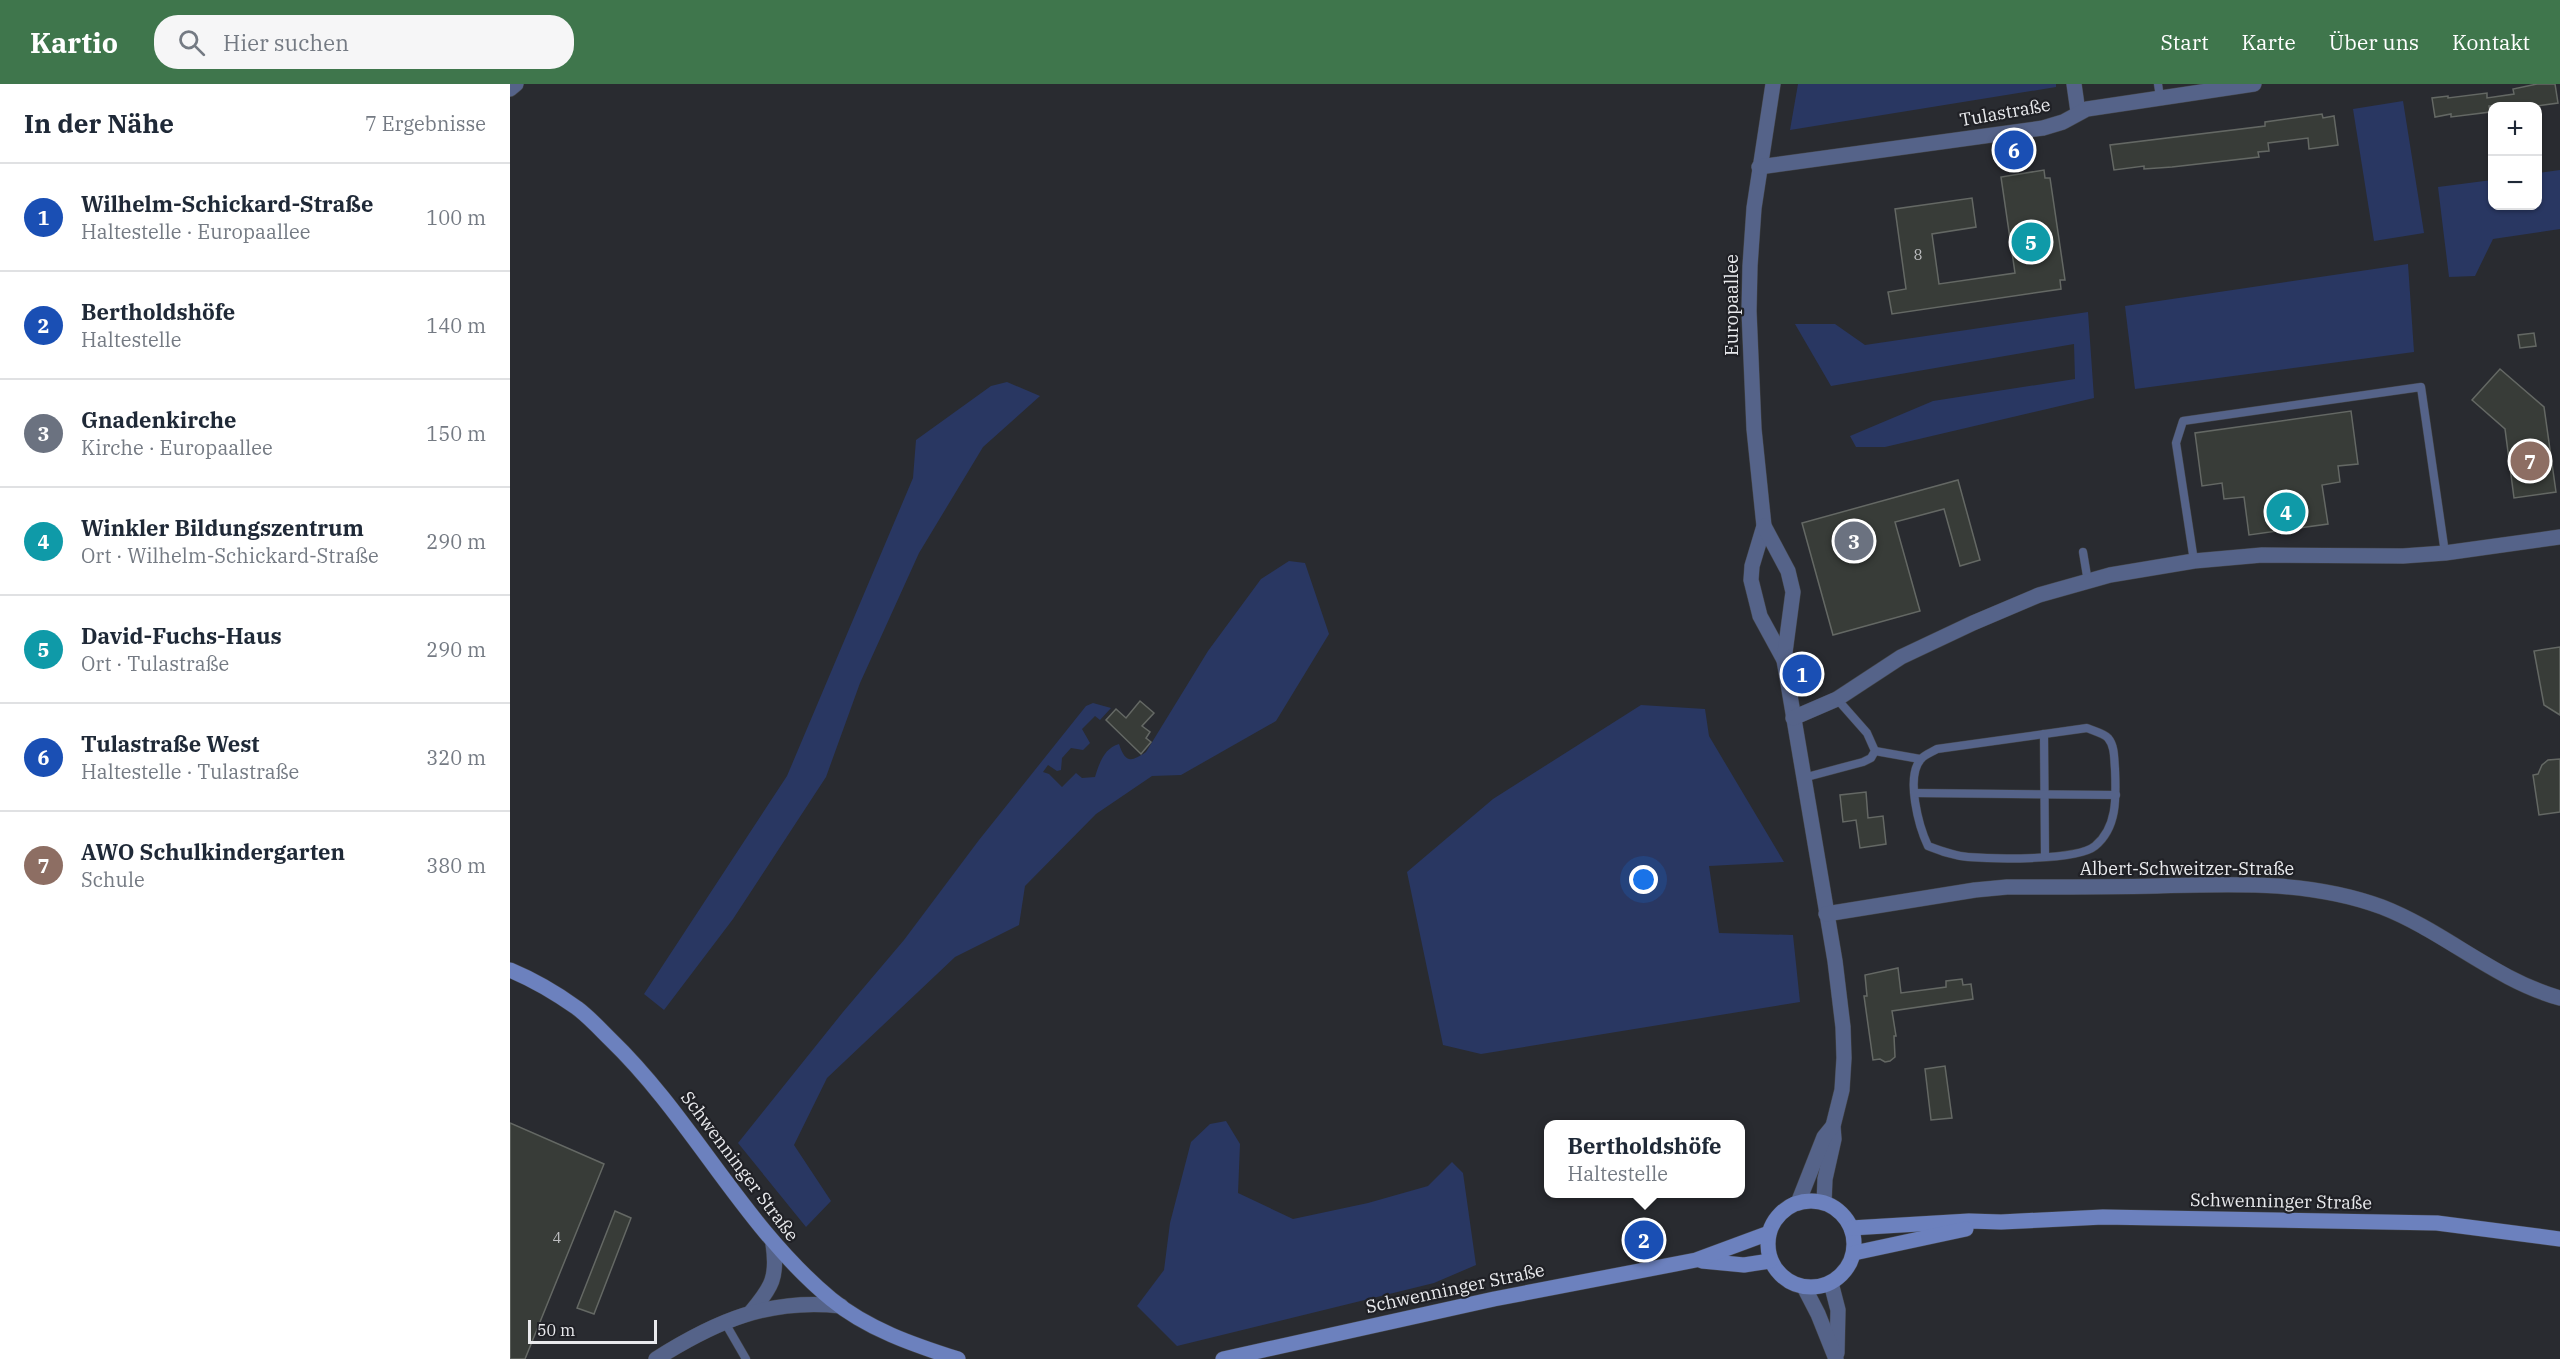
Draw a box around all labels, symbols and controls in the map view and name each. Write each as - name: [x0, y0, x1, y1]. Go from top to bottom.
- search box: [154, 15, 574, 69]
- text: Kartio: [30, 24, 118, 61]
- icon: search: [175, 26, 208, 59]
- text: Hier suchen: [223, 28, 349, 57]
- text: Start: [2160, 28, 2209, 56]
- text: Karte: [2242, 28, 2296, 56]
- text: Über uns: [2329, 28, 2419, 56]
- text: Kontakt: [2452, 28, 2530, 56]
- street label: Tulastraße: [1958, 93, 2052, 131]
- map controls: [2488, 102, 2542, 210]
- button: +: [2488, 102, 2542, 156]
- text: In der Nähe: [24, 106, 174, 140]
- text: 7 Ergebnisse: [365, 110, 486, 137]
- pin: 6: [1994, 128, 2034, 172]
- button: −: [2488, 156, 2542, 210]
- text: Wilhelm-Schickard-Straße: [81, 189, 373, 218]
- text: 1: [38, 204, 50, 231]
- text: 100 m: [426, 204, 486, 231]
- text: Haltestelle · Europaallee: [81, 218, 310, 245]
- pin: 5: [2012, 220, 2050, 264]
- house number: 8: [1913, 245, 1923, 264]
- street label: Europaallee: [1720, 254, 1743, 356]
- text: Bertholdshöfe: [81, 297, 235, 326]
- text: 2: [38, 312, 50, 339]
- text: 140 m: [426, 312, 486, 339]
- text: Haltestelle: [81, 326, 182, 353]
- text: Gnadenkirche: [81, 405, 237, 434]
- text: 3: [38, 420, 50, 447]
- text: 150 m: [426, 420, 486, 447]
- text: Kirche · Europaallee: [81, 434, 273, 461]
- pin: 7: [2510, 438, 2550, 484]
- pin: 4: [2266, 490, 2306, 534]
- text: Winkler Bildungszentrum: [81, 513, 364, 542]
- pin: 3: [1834, 518, 1874, 564]
- text: 4: [38, 528, 50, 555]
- text: 290 m: [426, 528, 486, 555]
- text: Ort · Wilhelm-Schickard-Straße: [81, 542, 379, 569]
- text: David-Fuchs-Haus: [81, 621, 282, 650]
- text: 5: [38, 636, 50, 663]
- text: 290 m: [426, 636, 486, 663]
- text: Ort · Tulastraße: [81, 650, 229, 677]
- pin: 1: [1782, 652, 1822, 696]
- text: Tulastraße West: [81, 729, 260, 758]
- text: 6: [38, 744, 50, 771]
- text: 320 m: [426, 744, 486, 771]
- text: Haltestelle · Tulastraße: [81, 758, 299, 785]
- text: AWO Schulkindergarten: [81, 837, 345, 866]
- text: 7: [38, 852, 50, 879]
- text: 380 m: [426, 852, 486, 879]
- street label: Albert-Schweitzer-Straße: [2080, 857, 2294, 880]
- your location: [1629, 865, 1658, 894]
- text: Schule: [81, 866, 145, 893]
- street label: Schwenninger Straße: [676, 1086, 804, 1246]
- popup: [1544, 1120, 1745, 1198]
- text: Bertholdshöfe: [1567, 1131, 1722, 1160]
- text: Haltestelle: [1567, 1160, 1668, 1187]
- street label: Schwenninger Straße: [2190, 1188, 2372, 1214]
- pin: 2: [1624, 1218, 1664, 1262]
- house number: 4: [552, 1228, 562, 1247]
- street label: Schwenninger Straße: [1364, 1258, 1546, 1318]
- scale bar: [528, 1317, 657, 1344]
- text: 50 m: [537, 1320, 575, 1340]

